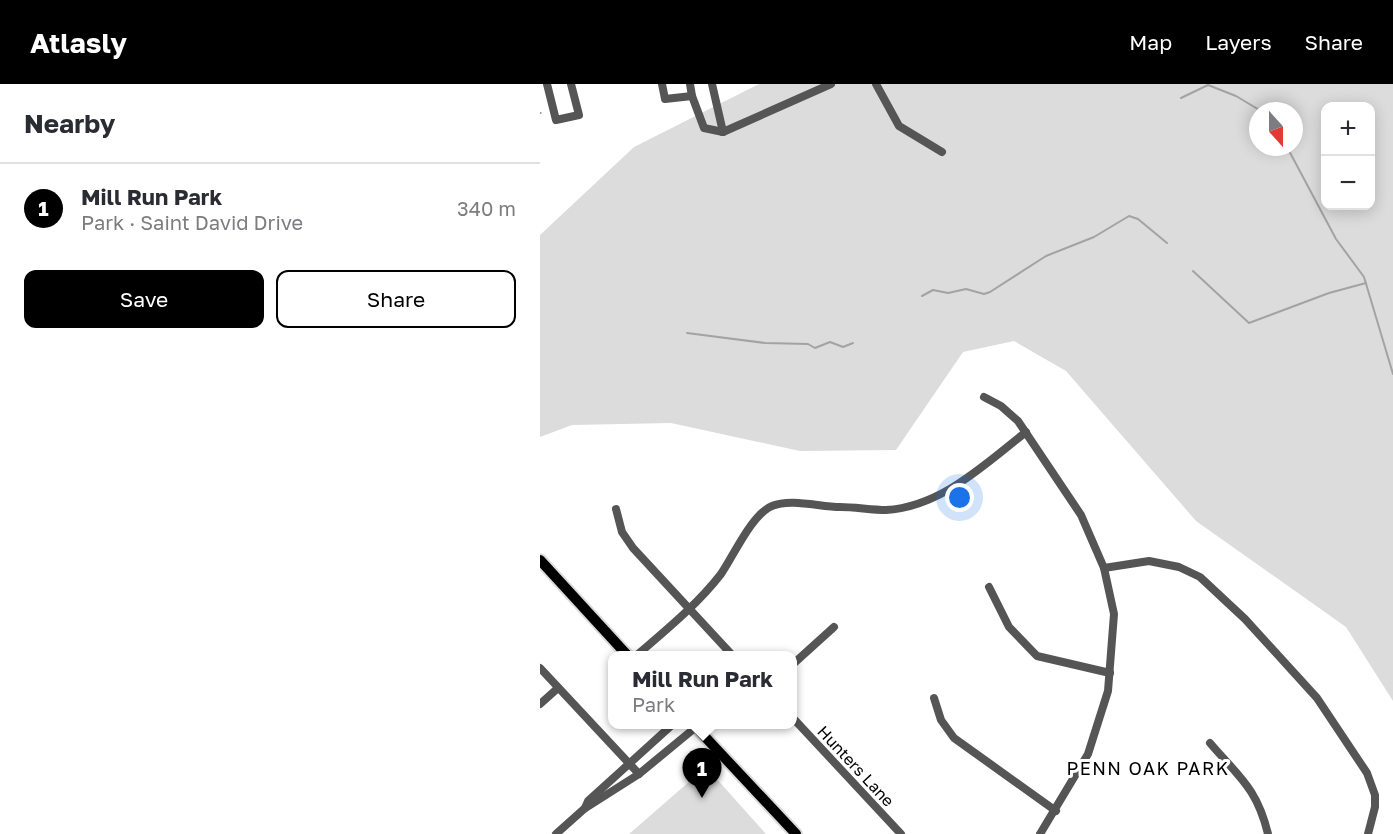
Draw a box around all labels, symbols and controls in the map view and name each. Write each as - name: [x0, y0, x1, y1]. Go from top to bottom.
- text: Atlasly: [30, 26, 127, 59]
- text: Map: [1129, 29, 1172, 55]
- text: Layers: [1205, 29, 1272, 55]
- text: Share: [1305, 29, 1363, 55]
- north arrow: [1249, 102, 1303, 156]
- map controls: [1321, 102, 1375, 210]
- button: +: [1321, 102, 1375, 156]
- text: Nearby: [24, 108, 115, 139]
- button: −: [1321, 156, 1375, 210]
- text: Mill Run Park: [81, 183, 222, 210]
- text: 1: [38, 196, 49, 220]
- text: 340 m: [457, 196, 516, 220]
- text: Park · Saint David Drive: [81, 210, 303, 234]
- button: Save: [24, 270, 264, 328]
- button: Share: [276, 270, 516, 328]
- your location: [945, 483, 974, 512]
- popup: [608, 651, 797, 729]
- text: Mill Run Park: [632, 665, 773, 692]
- text: Park: [632, 692, 675, 716]
- street label: Hunters Lane: [813, 721, 899, 811]
- pin: 1: [682, 748, 722, 798]
- district label: PENN OAK PARK: [1066, 757, 1230, 779]

